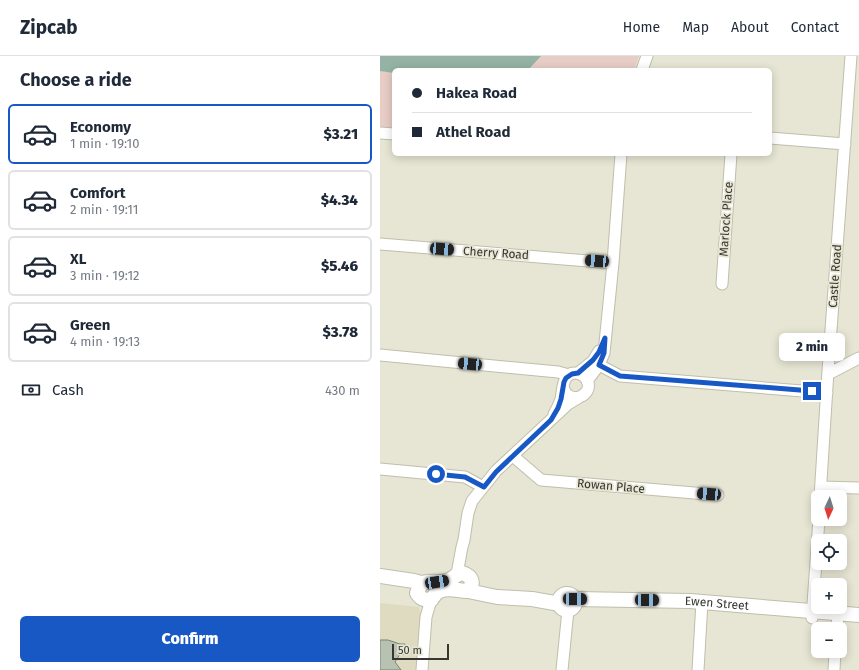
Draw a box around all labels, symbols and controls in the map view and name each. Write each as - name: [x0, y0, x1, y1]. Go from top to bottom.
- text: Zipcab: [20, 16, 78, 39]
- text: Home: [623, 19, 660, 36]
- text: Map: [682, 19, 709, 36]
- text: About: [731, 19, 769, 36]
- text: Contact: [791, 19, 839, 36]
- text: Choose a ride: [20, 69, 132, 91]
- text: Hakea Road: [436, 84, 517, 102]
- icon: car: [22, 116, 58, 152]
- text: Economy: [70, 118, 131, 136]
- text: Athel Road: [436, 123, 510, 141]
- text: $3.21: [324, 125, 358, 143]
- text: 1 min · 19:10: [70, 136, 139, 151]
- street label: Marlock Place: [716, 181, 736, 257]
- icon: car: [22, 182, 58, 218]
- text: Comfort: [70, 184, 126, 202]
- text: $4.34: [321, 191, 358, 209]
- text: 2 min · 19:11: [70, 202, 138, 217]
- car: [430, 242, 454, 256]
- street label: Cherry Road: [462, 244, 530, 262]
- street label: Castle Road: [826, 244, 844, 308]
- icon: car: [22, 248, 58, 284]
- text: XL: [70, 250, 86, 268]
- car: [585, 254, 609, 268]
- text: $5.46: [321, 257, 358, 275]
- text: 3 min · 19:12: [70, 268, 140, 283]
- icon: car: [22, 314, 58, 350]
- text: Green: [70, 316, 110, 334]
- text: $3.78: [322, 323, 358, 341]
- callout: 2 min: [779, 333, 845, 361]
- text: 4 min · 19:13: [70, 334, 140, 349]
- text: 2 min: [796, 339, 828, 354]
- car: [458, 357, 482, 371]
- icon: cash: [20, 379, 42, 401]
- text: Cash: [52, 381, 84, 399]
- route end: [803, 382, 821, 400]
- text: 430 m: [325, 383, 360, 398]
- route start: [427, 465, 445, 483]
- street label: Rowan Place: [576, 476, 646, 496]
- car: [697, 487, 721, 501]
- north arrow: [811, 490, 847, 526]
- map controls: [811, 490, 847, 658]
- button: locate: [811, 534, 847, 570]
- car: [424, 574, 450, 590]
- button: +: [811, 578, 847, 614]
- car: [563, 593, 587, 605]
- car: [635, 594, 659, 606]
- street label: Ewen Street: [685, 594, 750, 613]
- button: Confirm: [20, 616, 360, 662]
- button: −: [811, 622, 847, 658]
- scale bar: [392, 642, 449, 661]
- text: 50 m: [398, 644, 422, 657]

